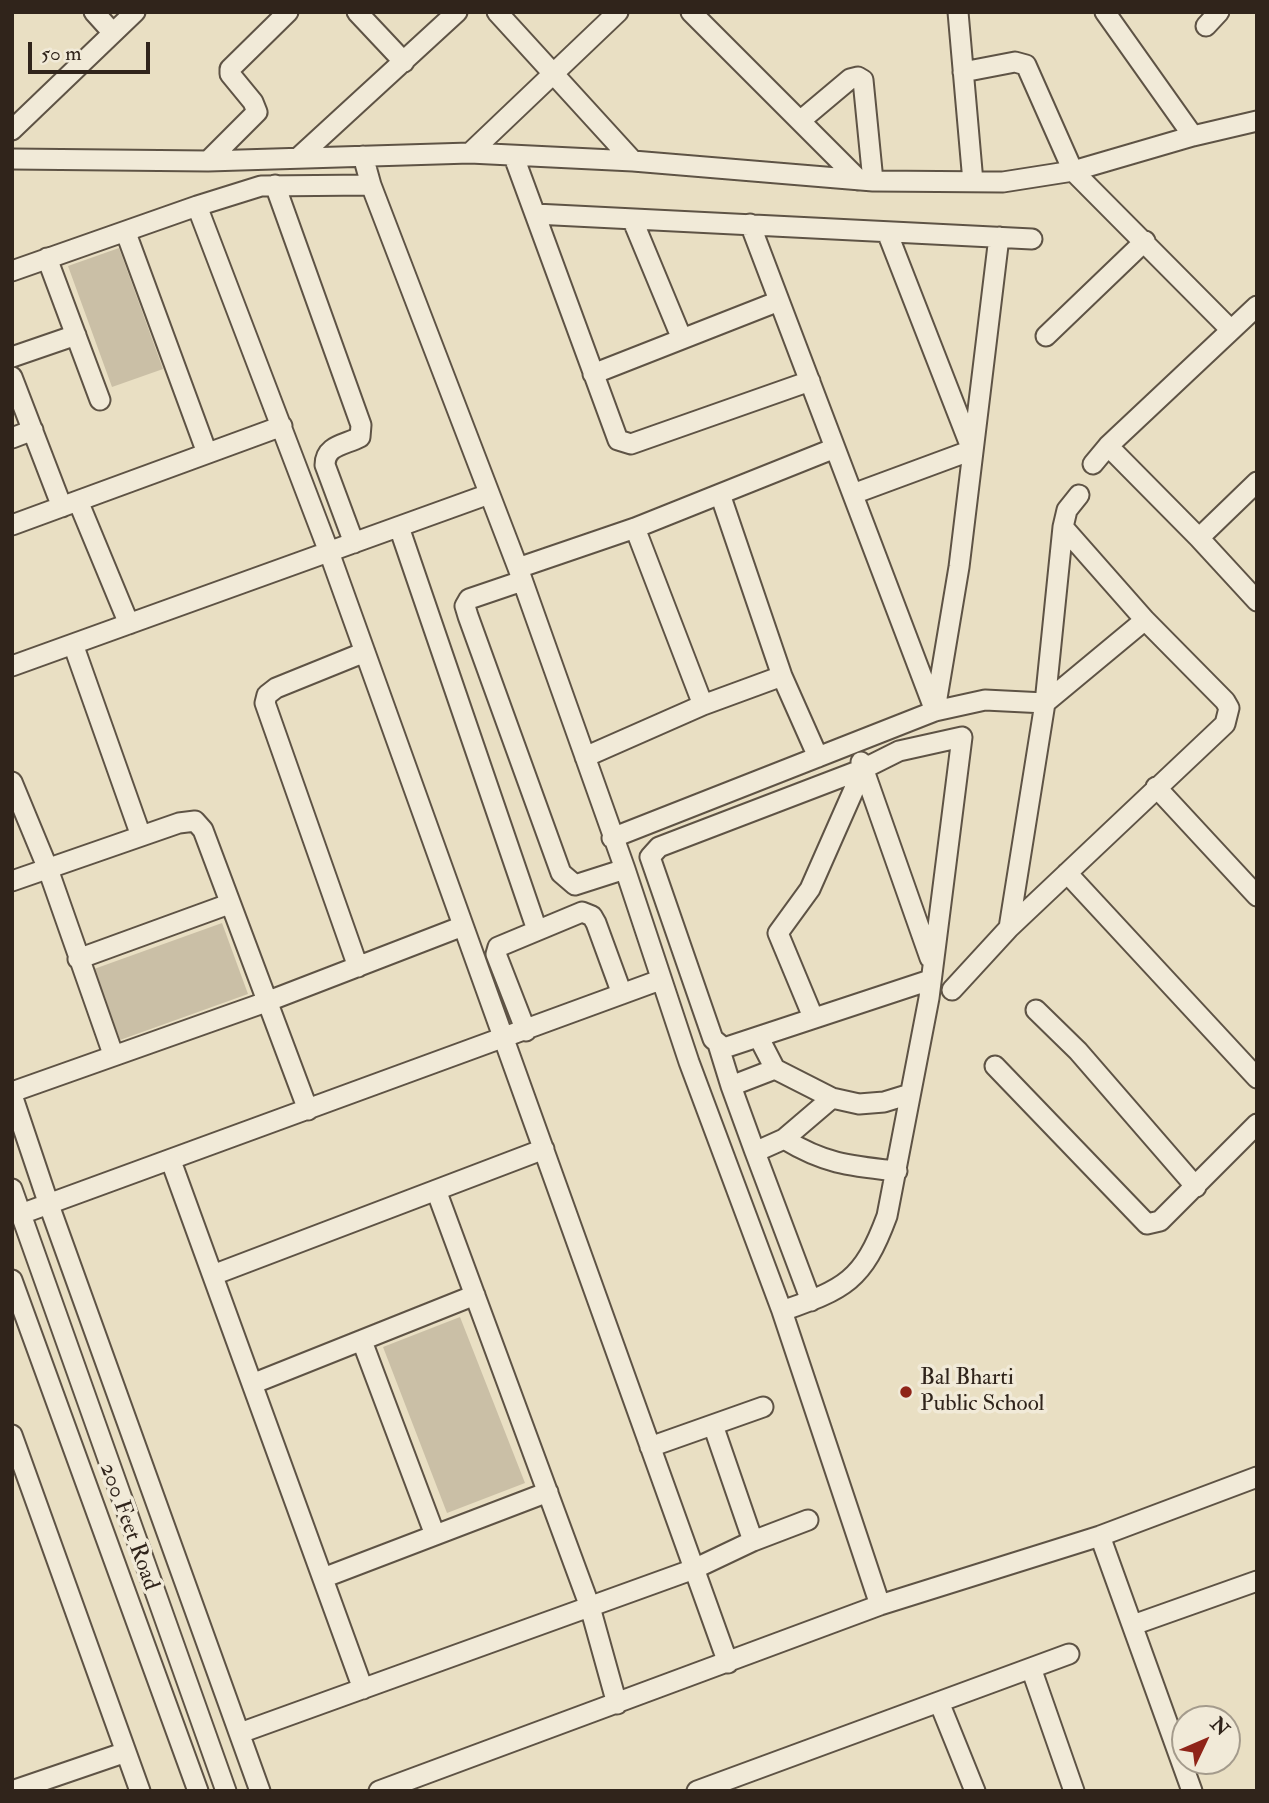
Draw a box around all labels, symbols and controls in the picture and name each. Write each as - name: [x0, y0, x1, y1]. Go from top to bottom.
- scale bar: [32, 28, 154, 72]
- text: 50 m: [41, 40, 82, 67]
- place label: Bal Bharti Public School: [920, 1365, 1045, 1419]
- marker: Bal Bharti Public School: [898, 1384, 914, 1400]
- street label: 200 Feet Road: [92, 1460, 164, 1594]
- north arrow: [1171, 1705, 1241, 1775]
- text: N: [1205, 1712, 1234, 1741]

